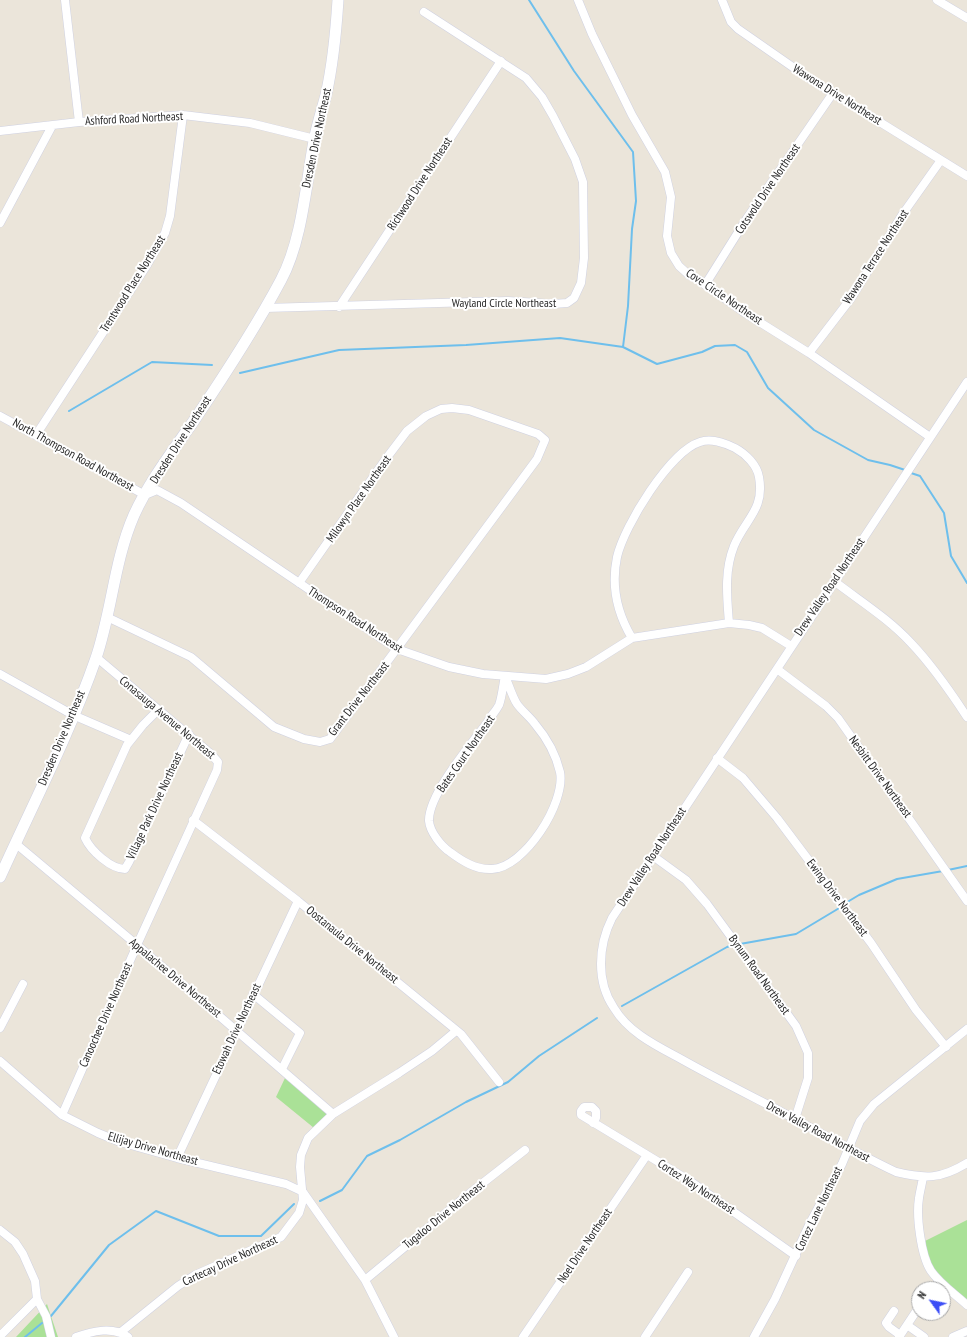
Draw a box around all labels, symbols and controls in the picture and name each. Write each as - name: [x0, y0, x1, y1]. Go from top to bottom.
- street label: Wawona Drive Northeast: [790, 62, 884, 128]
- street label: Dresden Drive Northeast: [299, 87, 335, 189]
- street label: Ashford Road Northeast: [85, 109, 183, 129]
- street label: Richwood Drive Northeast: [384, 135, 456, 233]
- street label: Cotswold Drive Northeast: [732, 141, 804, 237]
- street label: Wawona Terrace Northeast: [840, 207, 912, 307]
- street label: Trentwood Place Northeast: [97, 233, 169, 335]
- street label: Cove Circle Northeast: [683, 266, 765, 328]
- street label: Wayland Circle Northeast: [452, 297, 556, 311]
- street label: Dresden Drive Northeast: [147, 393, 215, 487]
- street label: North Thompson Road Northeast: [10, 416, 136, 494]
- street label: Milowyn Place Northeast: [324, 453, 394, 545]
- street label: Drew Valley Road Northeast: [792, 535, 868, 639]
- street label: Thompson Road Northeast: [305, 584, 405, 656]
- street label: Grant Drive Northeast: [326, 659, 392, 739]
- street label: Conasauga Avenue Northeast: [116, 674, 218, 762]
- street label: Dresden Drive Northeast: [35, 688, 89, 788]
- street label: Bates Court Northeast: [434, 713, 498, 795]
- street label: Nesbitt Drive Northeast: [845, 733, 915, 821]
- street label: Village Park Drive Northeast: [124, 750, 186, 862]
- street label: Drew Valley Road Northeast: [615, 805, 689, 909]
- street label: Ewing Drive Northeast: [803, 856, 871, 940]
- street label: Oostanaula Drive Northeast: [303, 903, 401, 987]
- street label: Bynum Road Northeast: [725, 932, 793, 1018]
- street label: Appalachee Drive Northeast: [126, 935, 224, 1021]
- street label: Canoochee Drive Northeast: [76, 960, 136, 1070]
- street label: Etowah Drive Northeast: [210, 981, 264, 1077]
- street label: Drew Valley Road Northeast: [764, 1099, 872, 1165]
- street label: Ellijay Drive Northeast: [106, 1129, 200, 1169]
- street label: Cortez Way Northeast: [655, 1157, 737, 1217]
- street label: Cortez Lane Northeast: [792, 1164, 846, 1254]
- street label: Tugaloo Drive Northeast: [400, 1178, 488, 1252]
- street label: Noel Drive Northeast: [555, 1206, 615, 1286]
- street label: Cartecay Drive Northeast: [180, 1233, 280, 1289]
- north arrow: [911, 1281, 951, 1321]
- text: N: [914, 1289, 929, 1301]

